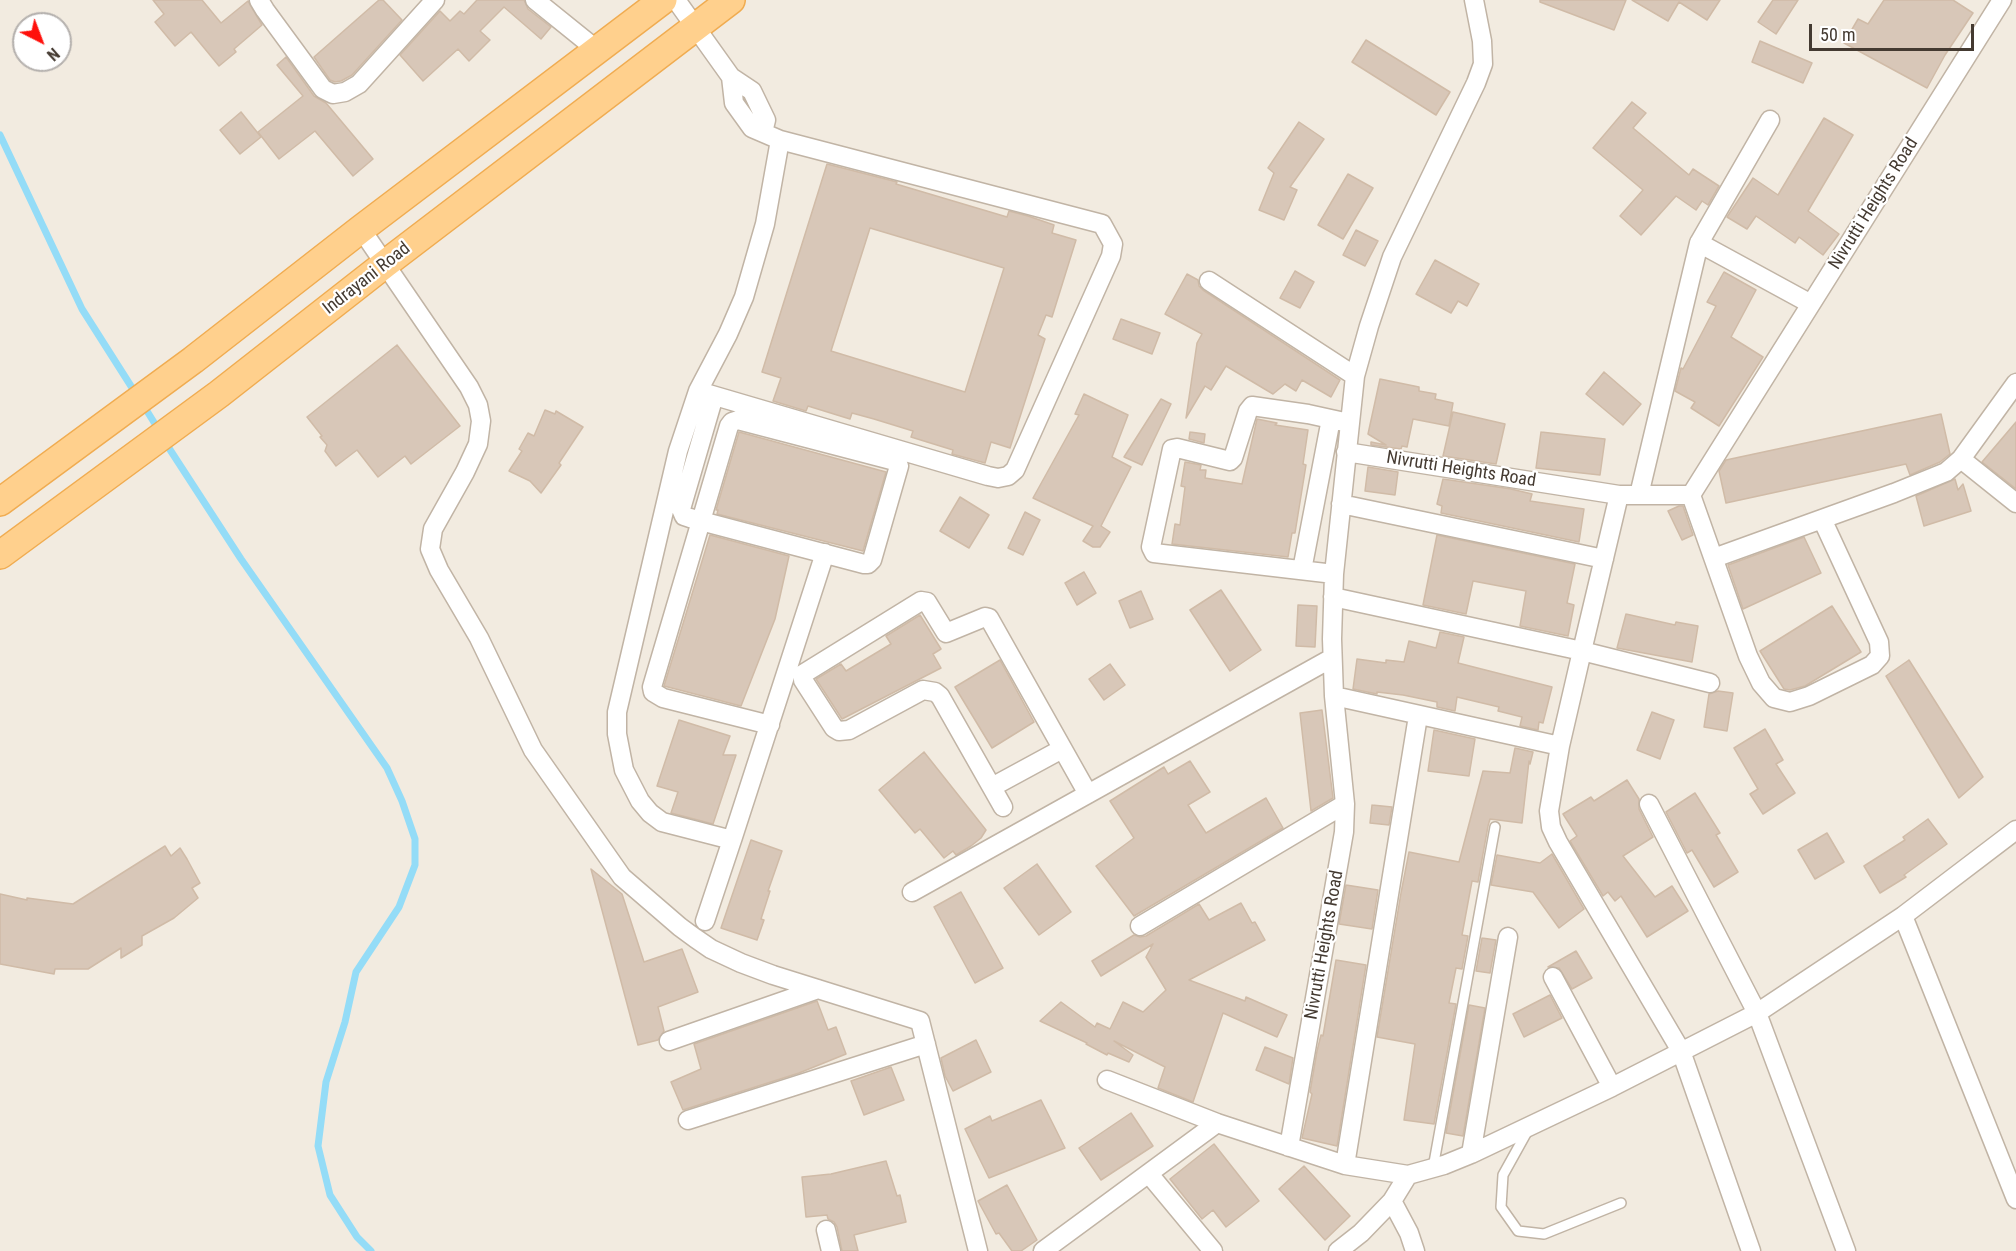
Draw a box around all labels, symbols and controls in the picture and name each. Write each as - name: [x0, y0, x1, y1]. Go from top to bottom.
- north arrow: [12, 12, 72, 72]
- scale bar: [1812, 12, 1977, 50]
- text: 50 m: [1820, 24, 1855, 45]
- text: N: [43, 44, 63, 65]
- street label: Nivrutti Heights Road: [1825, 134, 1923, 274]
- street label: Indrayani Road: [319, 238, 415, 320]
- street label: Nivrutti Heights Road: [1385, 448, 1537, 492]
- street label: Nivrutti Heights Road: [1301, 869, 1349, 1021]

